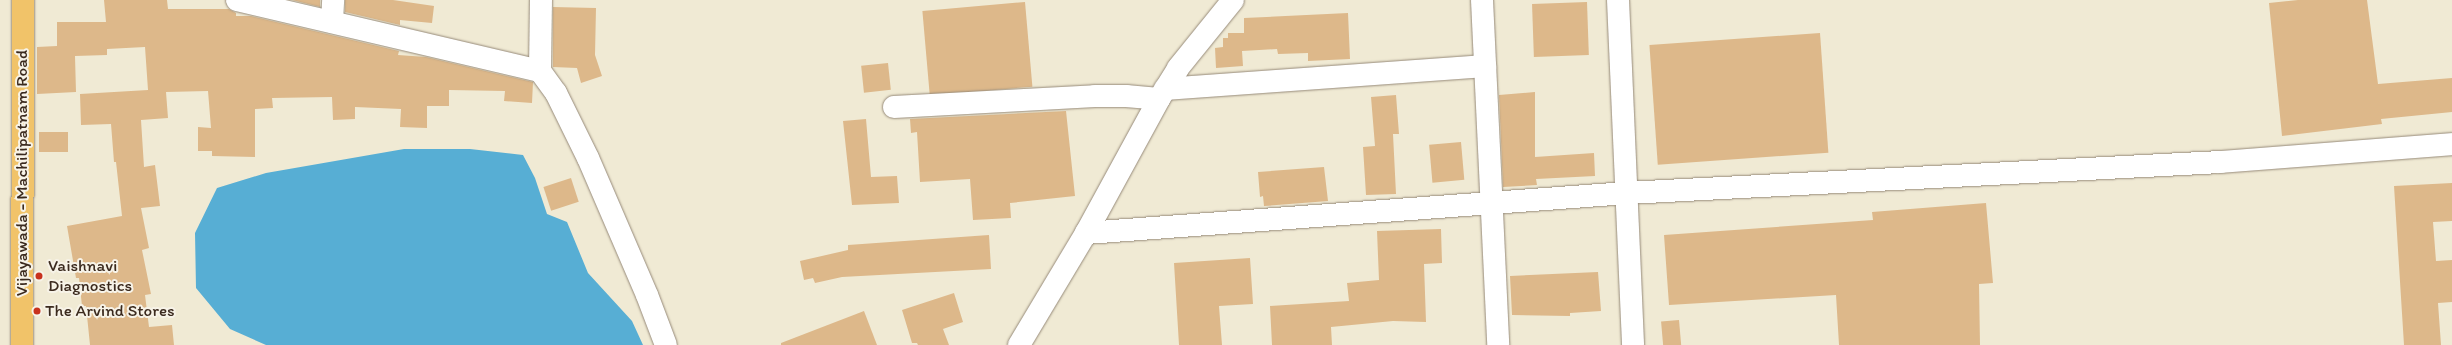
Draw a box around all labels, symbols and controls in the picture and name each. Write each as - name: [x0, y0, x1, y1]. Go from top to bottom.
- street label: Vijayawada - Machilipatnam Road: [12, 50, 32, 296]
- place label: Vaishnavi Diagnostics: [48, 256, 132, 296]
- marker: Vaishnavi Diagnostics: [33, 270, 45, 282]
- place label: The Arvind Stores: [45, 301, 175, 321]
- marker: The Arvind Stores: [32, 306, 42, 316]

